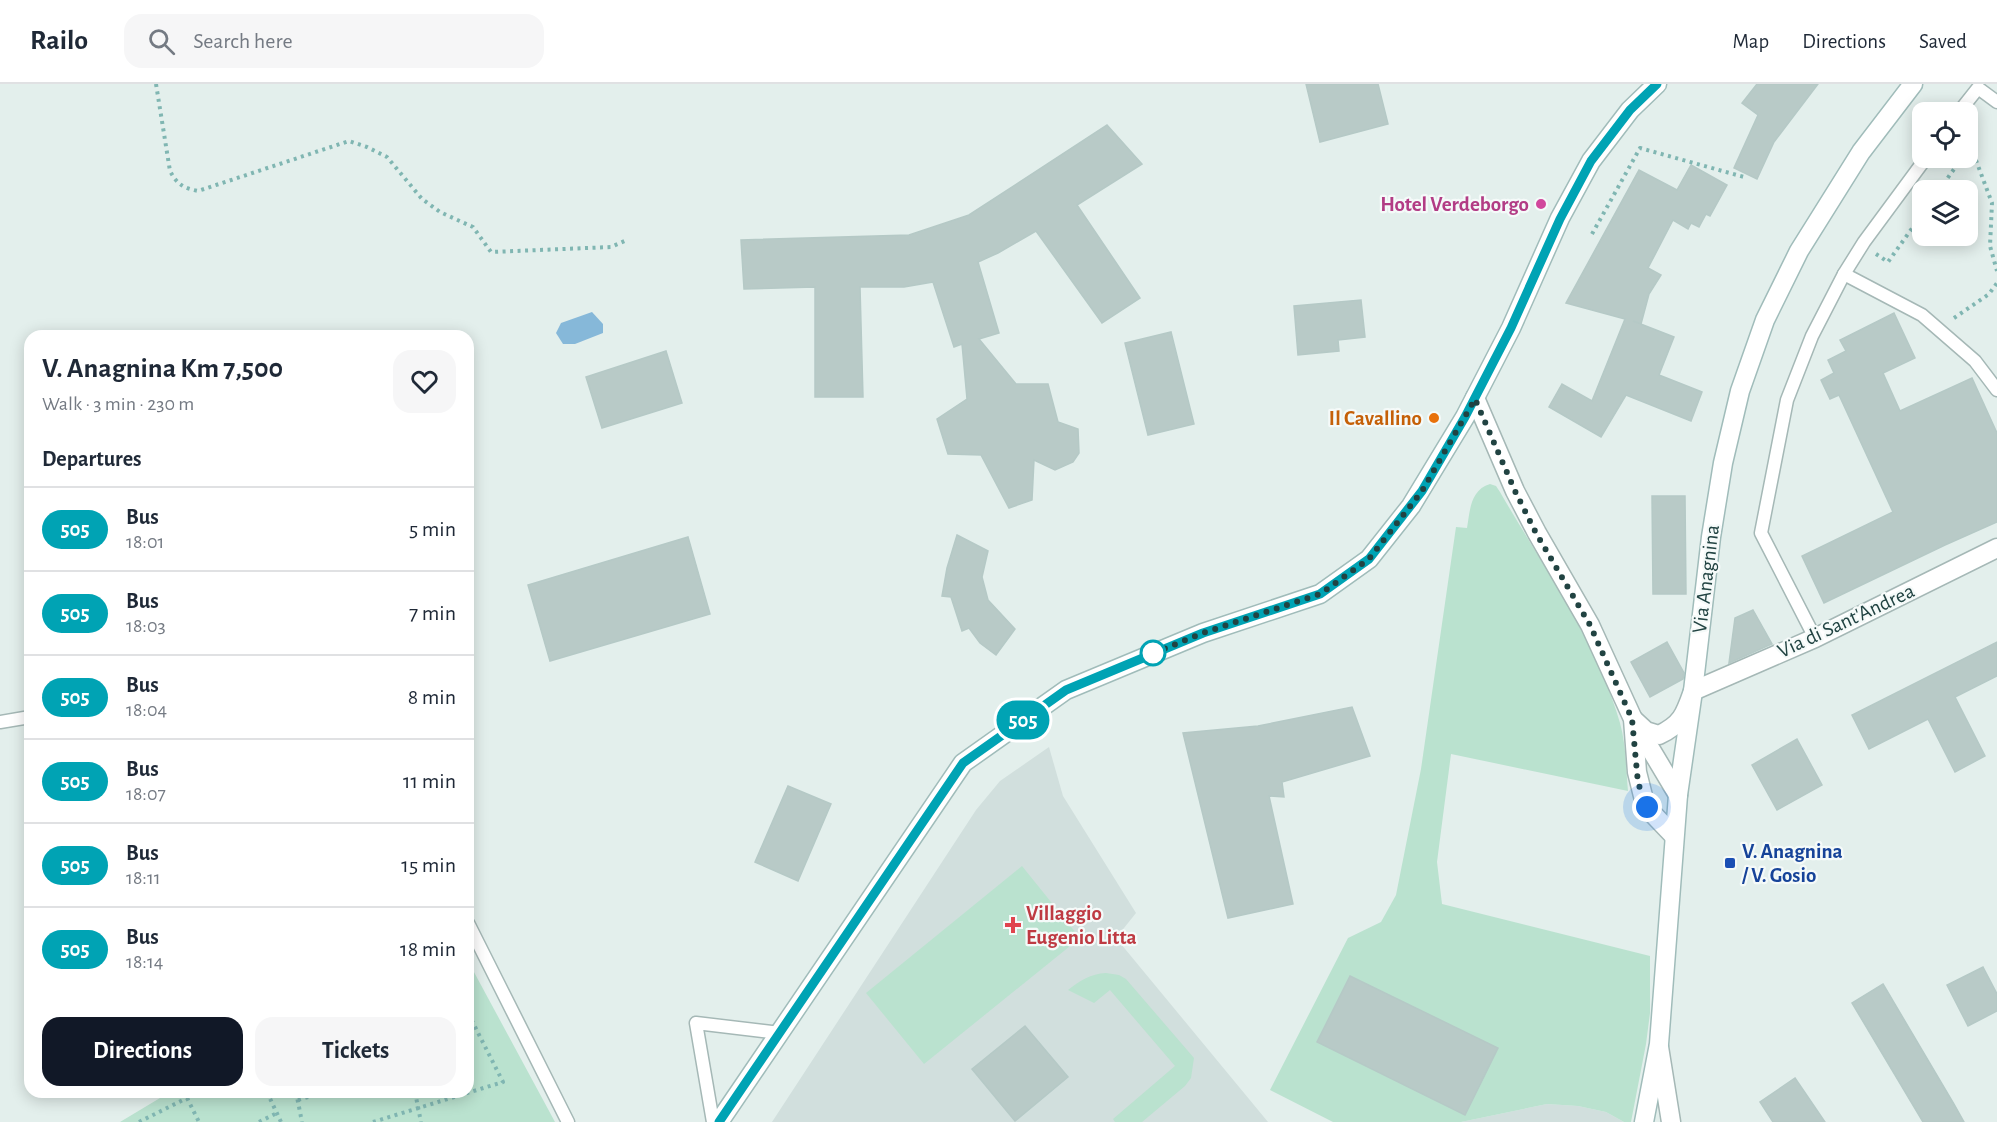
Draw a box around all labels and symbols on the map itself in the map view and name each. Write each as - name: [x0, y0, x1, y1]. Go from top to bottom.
- place label: Hotel Verdeborgo: [1380, 194, 1529, 215]
- marker: Hotel Verdeborgo: [1534, 197, 1548, 211]
- place label: Il Cavallino: [1329, 408, 1422, 429]
- marker: Il Cavallino: [1427, 411, 1441, 425]
- street label: Via Anagnina: [1689, 523, 1723, 634]
- street label: Via di Sant'Andrea: [1774, 580, 1918, 662]
- unlabelled marker: [1140, 640, 1166, 666]
- line badge: 505: [988, 700, 1058, 740]
- your location: [1632, 792, 1662, 822]
- place label: V. Anagnina / V. Gosio: [1741, 841, 1843, 886]
- marker: V. Anagnina / V. Gosio: [1723, 856, 1737, 870]
- place label: Villaggio Eugenio Litta: [1026, 903, 1137, 948]
- marker: Villaggio Eugenio Litta: [1004, 916, 1022, 934]

